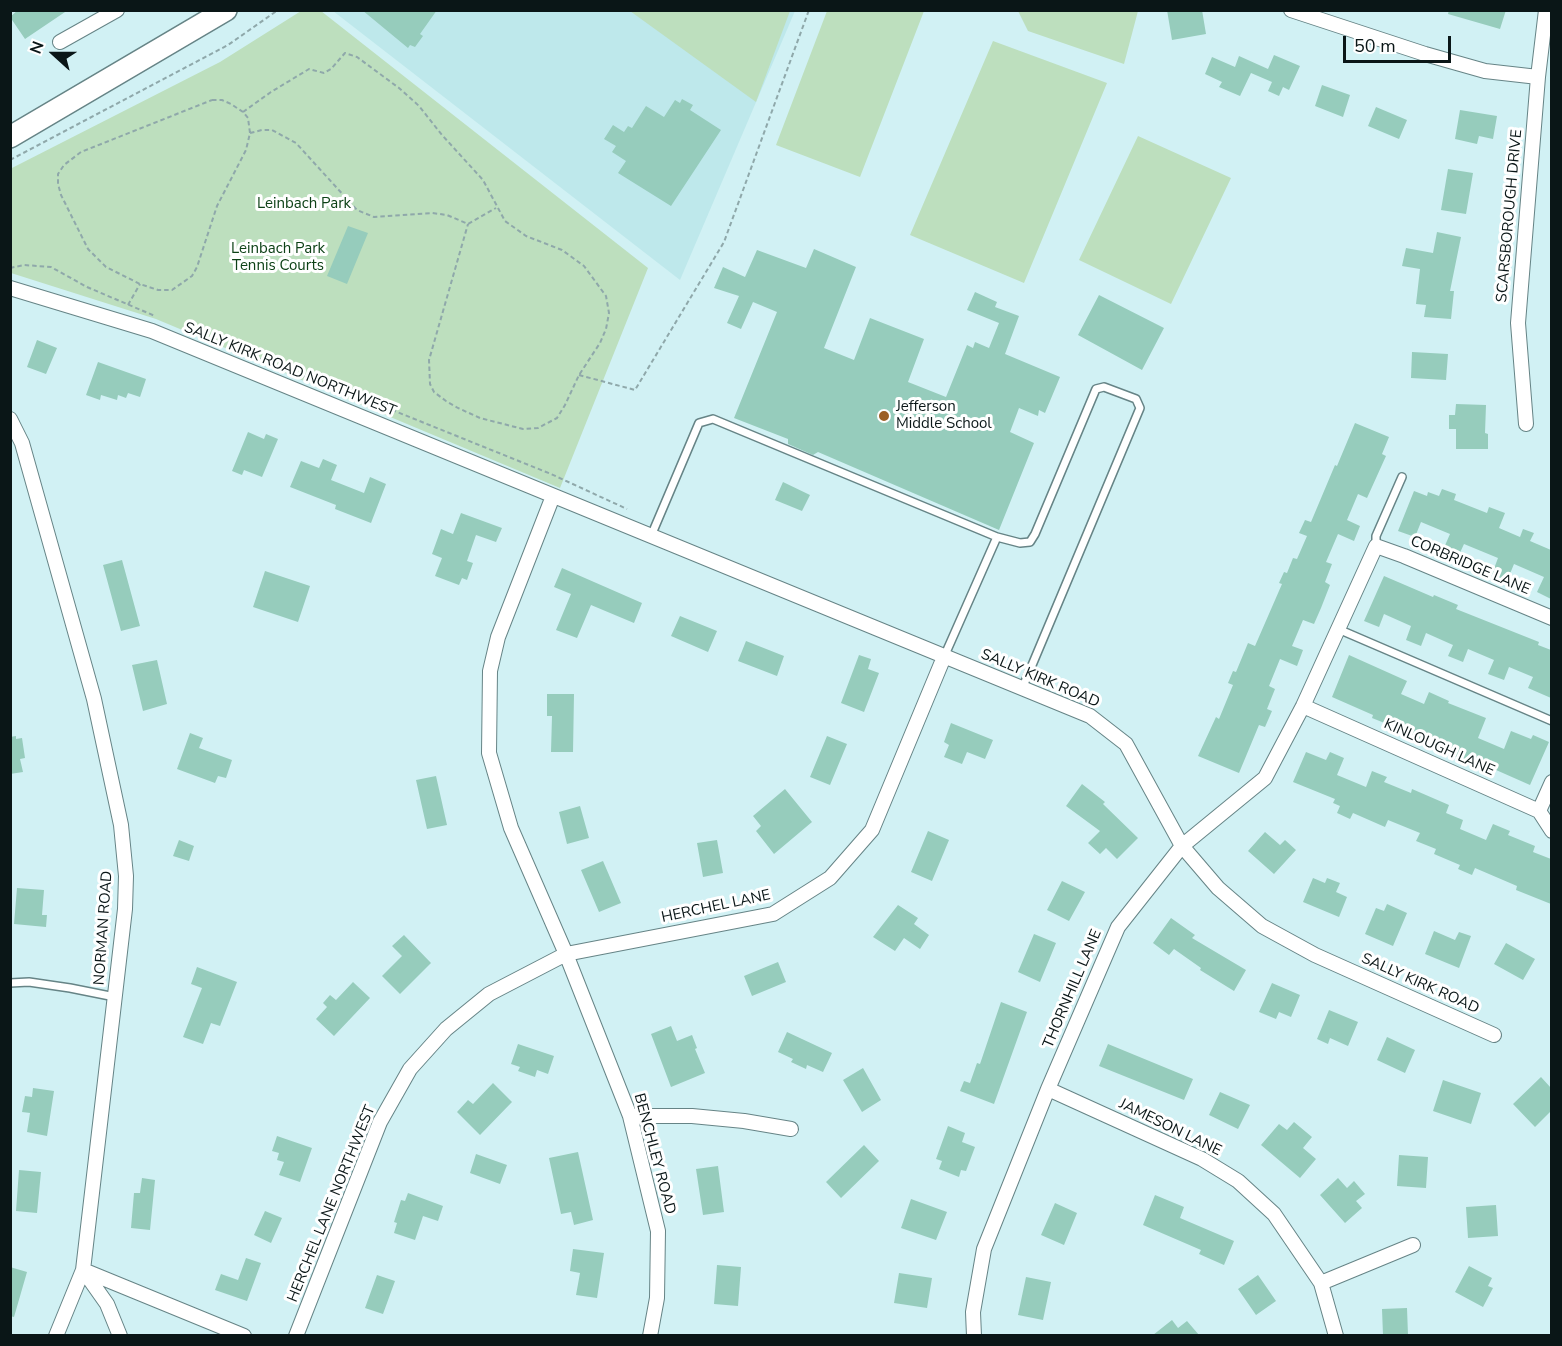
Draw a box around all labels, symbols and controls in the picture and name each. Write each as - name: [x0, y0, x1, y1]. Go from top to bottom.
- north arrow: [24, 24, 84, 84]
- scale bar: [1346, 24, 1454, 62]
- text: 50 m: [1354, 34, 1396, 58]
- text: N: [25, 38, 50, 57]
- street label: SCARSBOROUGH DRIVE: [1493, 129, 1527, 303]
- park label: Leinbach Park: [257, 195, 351, 213]
- park label: Leinbach Park Tennis Courts: [231, 240, 325, 275]
- street label: SALLY KIRK ROAD NORTHWEST: [181, 319, 399, 421]
- place label: Jefferson Middle School: [896, 398, 992, 433]
- marker: Jefferson Middle School: [877, 409, 891, 423]
- street label: CORBRIDGE LANE: [1407, 533, 1533, 599]
- street label: SALLY KIRK ROAD: [978, 646, 1102, 712]
- street label: KINLOUGH LANE: [1381, 716, 1497, 780]
- street label: NORMAN ROAD: [91, 870, 117, 986]
- street label: HERCHEL LANE: [660, 887, 772, 927]
- street label: THORNHILL LANE: [1040, 927, 1106, 1051]
- street label: SALLY KIRK ROAD: [1358, 950, 1482, 1018]
- street label: BENCHLEY ROAD: [629, 1092, 679, 1216]
- street label: JAMESON LANE: [1116, 1095, 1224, 1161]
- street label: HERCHEL LANE NORTHWEST: [284, 1103, 380, 1305]

